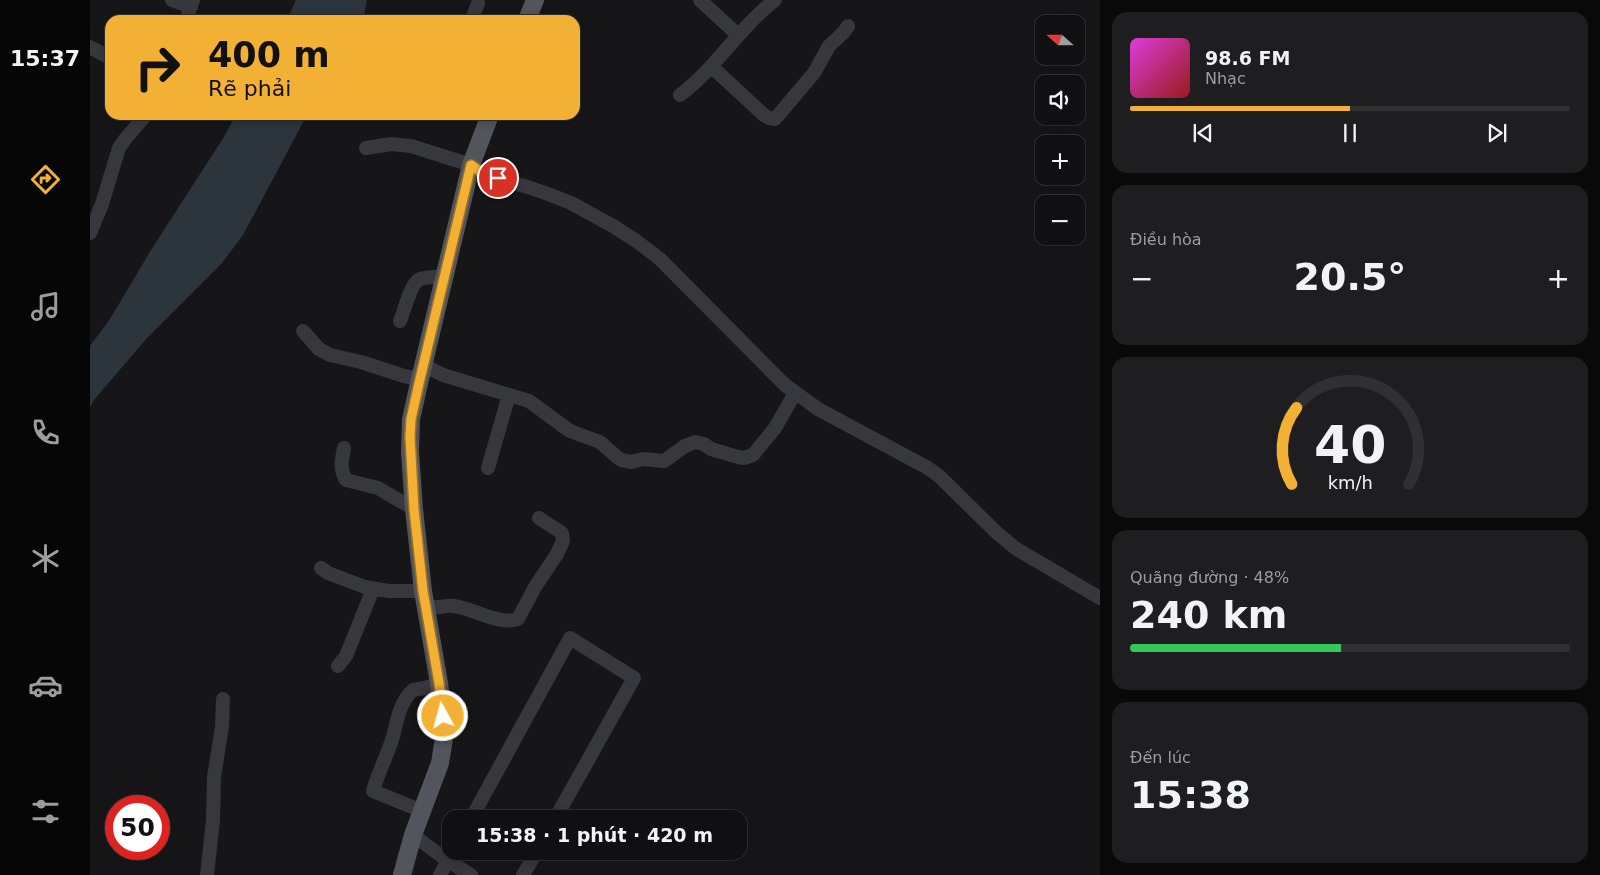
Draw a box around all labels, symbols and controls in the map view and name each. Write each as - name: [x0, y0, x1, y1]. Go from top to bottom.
- north arrow: [1035, 15, 1085, 65]
- map controls: [1035, 15, 1085, 245]
- icon: right: [125, 35, 190, 100]
- text: 400 m: [208, 35, 330, 75]
- text: 15:37: [10, 46, 80, 71]
- text: 98.6 FM: [1205, 47, 1290, 69]
- text: Nhạc: [1205, 69, 1246, 88]
- button: sound: [1035, 75, 1085, 125]
- text: Rẽ phải: [208, 76, 291, 101]
- icon: previous: [1189, 119, 1217, 147]
- icon: pause: [1336, 119, 1364, 147]
- icon: next: [1483, 119, 1511, 147]
- button: +: [1035, 135, 1085, 185]
- pin: [477, 157, 519, 199]
- icon: directions: [28, 162, 63, 197]
- icon: arrive: [484, 164, 512, 192]
- button: −: [1035, 195, 1085, 245]
- text: Điều hòa: [1130, 230, 1202, 249]
- text: 20.5°: [1294, 255, 1406, 299]
- text: −: [1130, 262, 1153, 295]
- text: +: [1547, 262, 1570, 295]
- icon: music: [28, 289, 63, 324]
- icon: phone: [28, 415, 63, 450]
- text: 40: [1314, 415, 1386, 475]
- text: km/h: [1327, 472, 1373, 493]
- icon: climate: [28, 541, 63, 576]
- text: Quãng đường · 48%: [1130, 568, 1289, 587]
- text: 240 km: [1130, 593, 1287, 637]
- icon: car: [28, 668, 63, 703]
- position arrow: [416, 689, 468, 741]
- text: Đến lúc: [1130, 748, 1191, 767]
- text: 15:38: [1130, 773, 1251, 817]
- icon: filters: [28, 794, 63, 829]
- speed limit sign: 50: [105, 795, 170, 860]
- text: 15:38 · 1 phút · 420 m: [476, 824, 713, 846]

